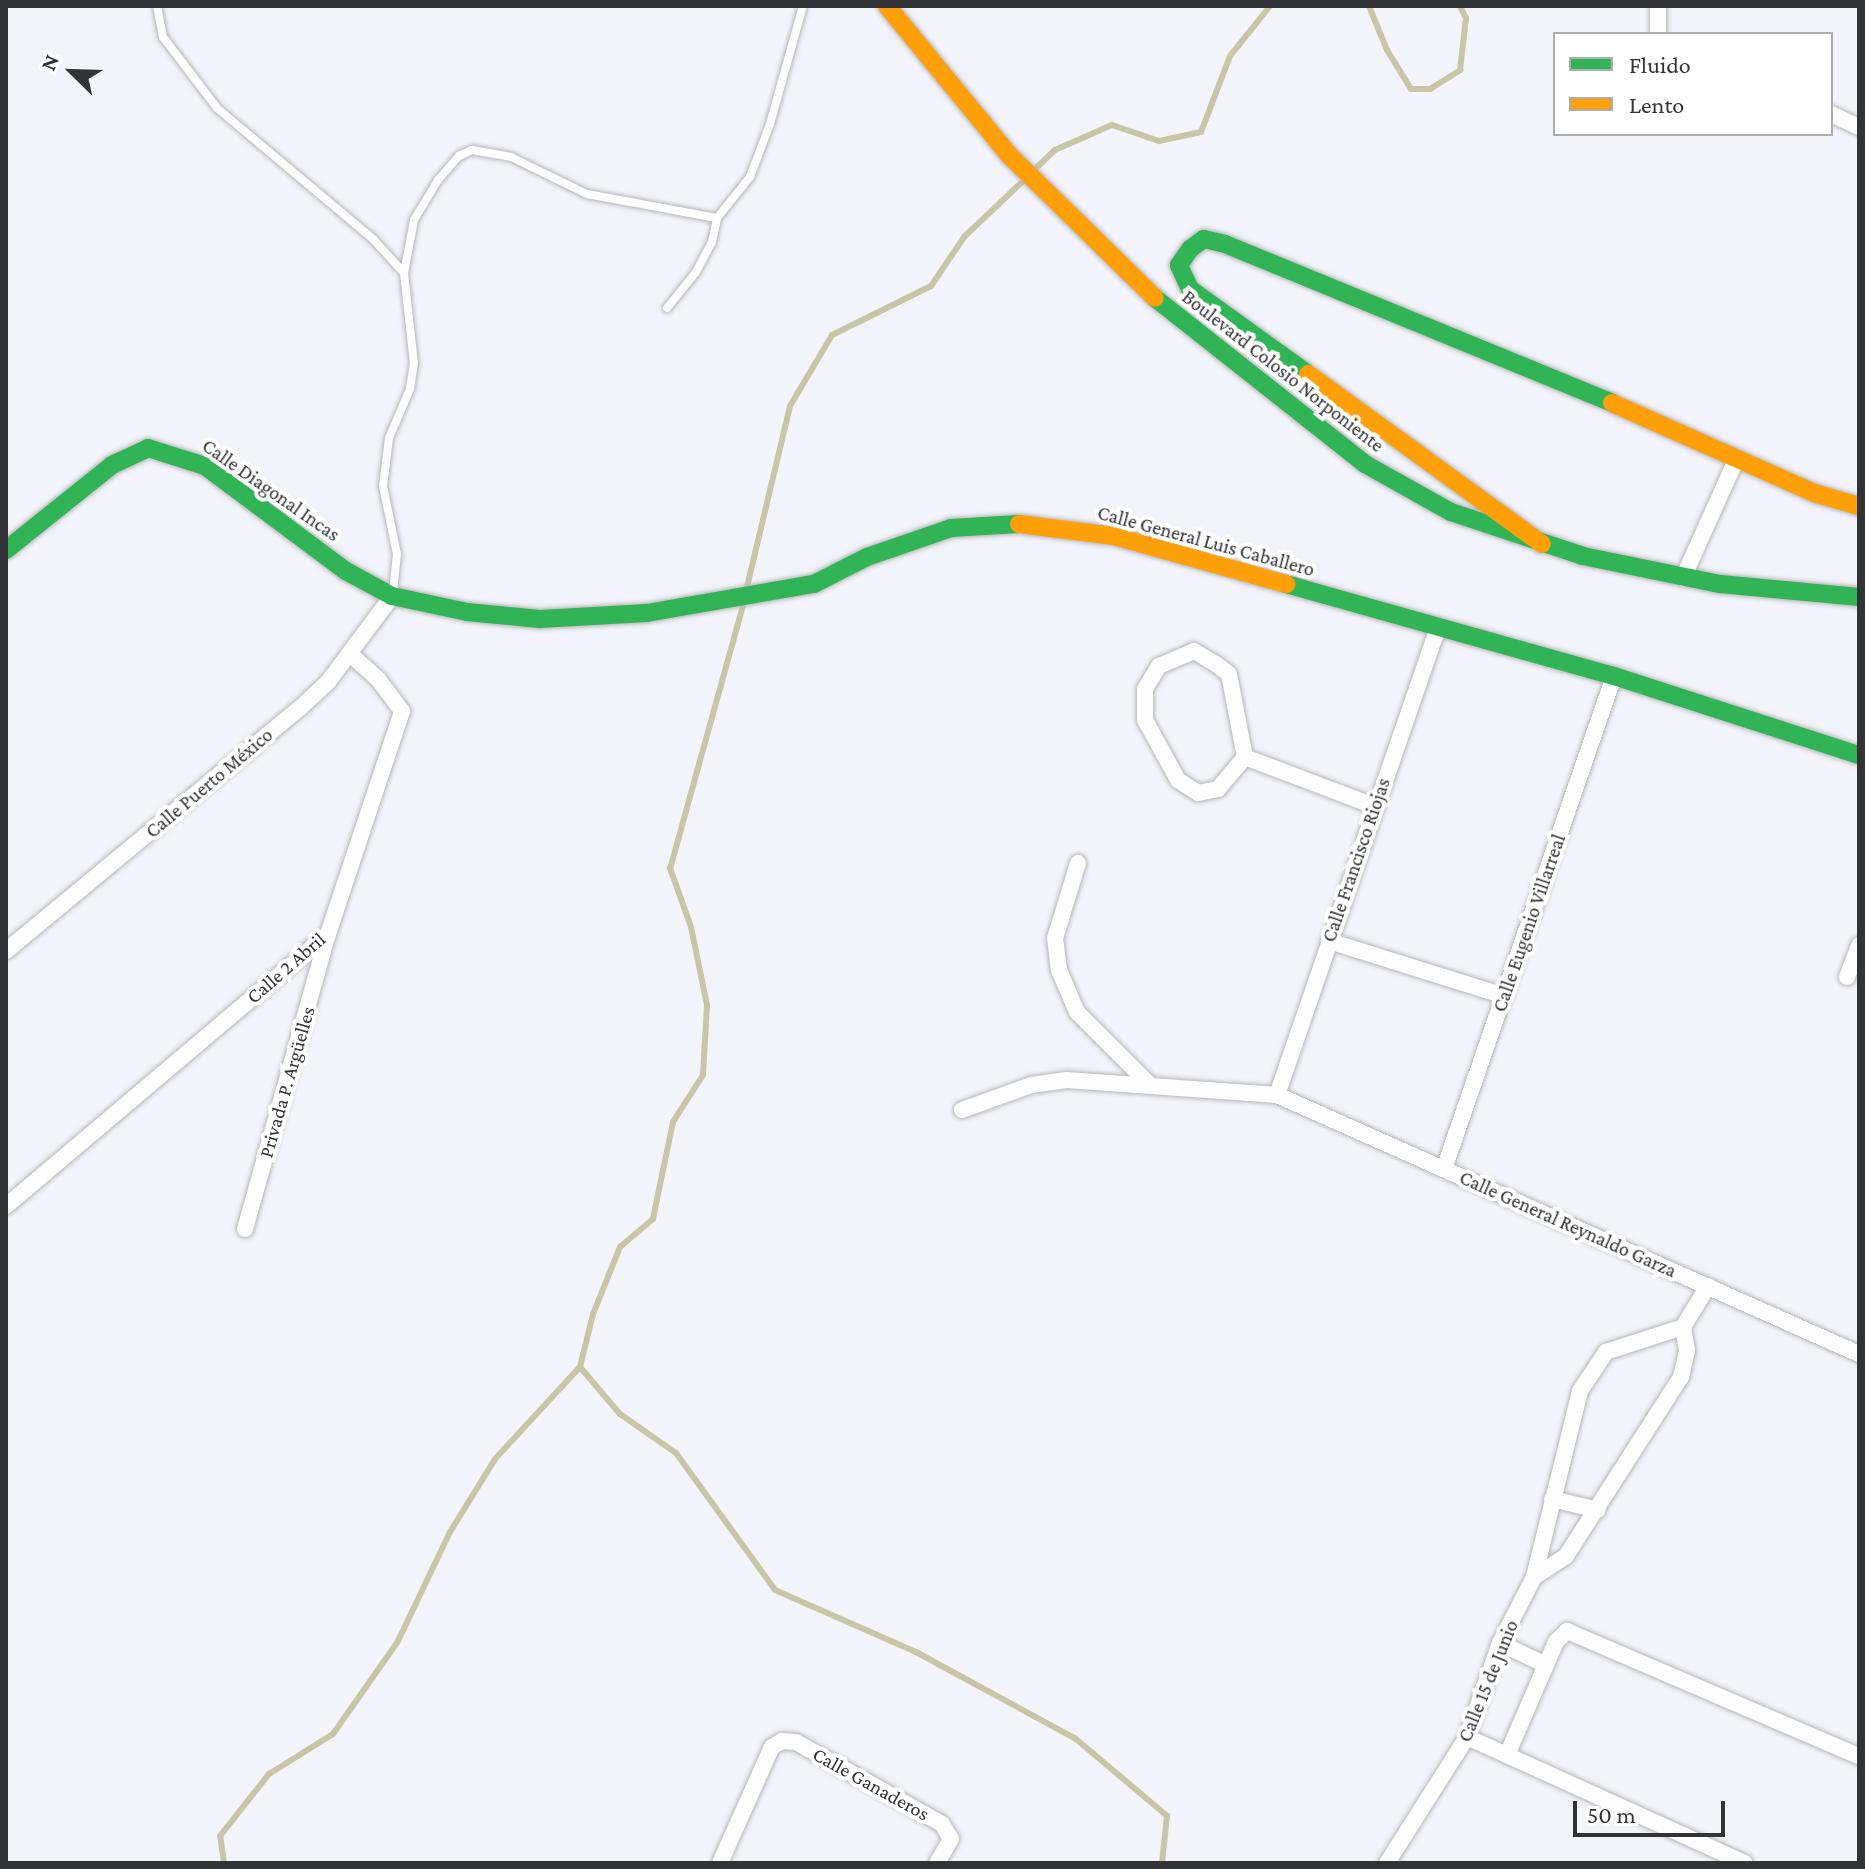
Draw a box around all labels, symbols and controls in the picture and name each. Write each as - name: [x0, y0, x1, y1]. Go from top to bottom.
- north arrow: [32, 32, 112, 112]
- legend: [1553, 32, 1833, 136]
- text: N: [35, 51, 64, 74]
- text: Fluido: [1629, 51, 1691, 78]
- text: Lento: [1629, 91, 1684, 118]
- street label: Boulevard Colosio Norponiente: [1177, 285, 1389, 457]
- street label: Calle Diagonal Incas: [198, 434, 344, 546]
- street label: Calle General Luis Caballero: [1095, 500, 1317, 582]
- street label: Calle Puerto México: [141, 723, 277, 843]
- street label: Calle Francisco Riojas: [1317, 775, 1395, 945]
- street label: Calle Eugenio Villarreal: [1487, 831, 1571, 1015]
- street label: Calle 2 Abril: [242, 927, 330, 1009]
- street label: Privada P. Argüelles: [254, 1004, 320, 1160]
- street label: Calle General Reynaldo Garza: [1456, 1165, 1680, 1283]
- street label: Calle 15 de Junio: [1453, 1617, 1523, 1745]
- street label: Calle Ganaderos: [808, 1742, 934, 1826]
- scale bar: [1577, 1785, 1729, 1835]
- text: 50 m: [1587, 1801, 1636, 1828]

